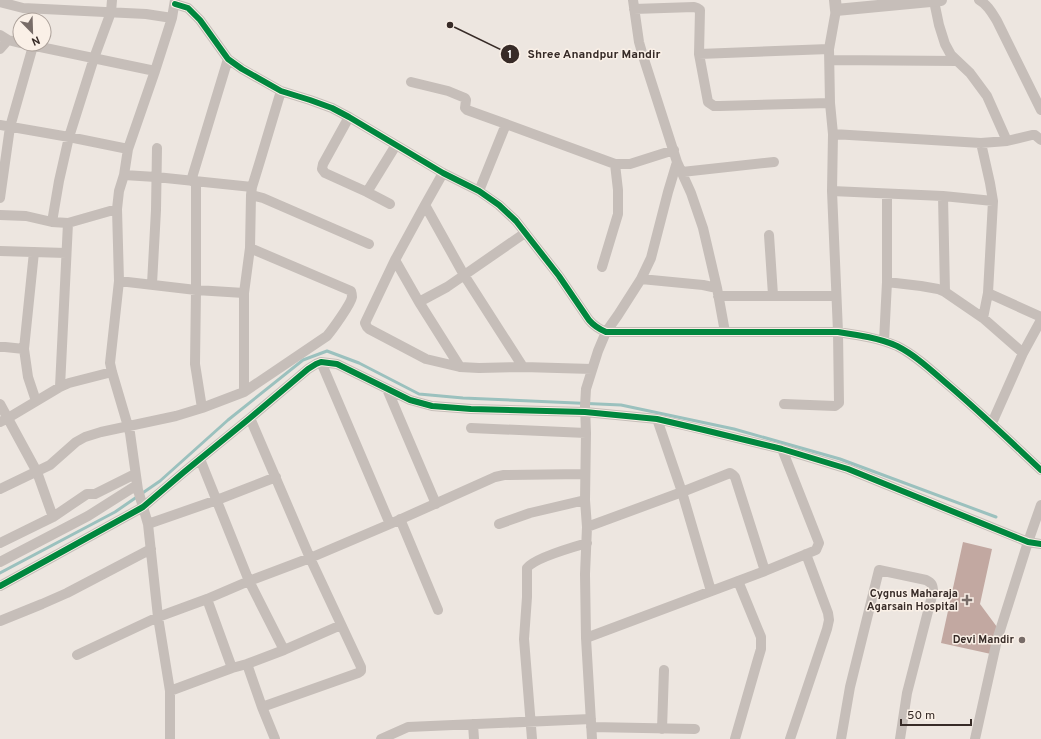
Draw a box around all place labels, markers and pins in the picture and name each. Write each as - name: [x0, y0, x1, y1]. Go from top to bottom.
- callout: Shree Anandpur Mandir: [500, 42, 669, 66]
- place label: Cygnus Maharaja Agarsain Hospital: [867, 587, 958, 614]
- marker: Cygnus Maharaja Agarsain Hospital: [961, 594, 973, 606]
- place label: Devi Mandir: [953, 633, 1014, 647]
- marker: Devi Mandir: [1017, 635, 1027, 645]

